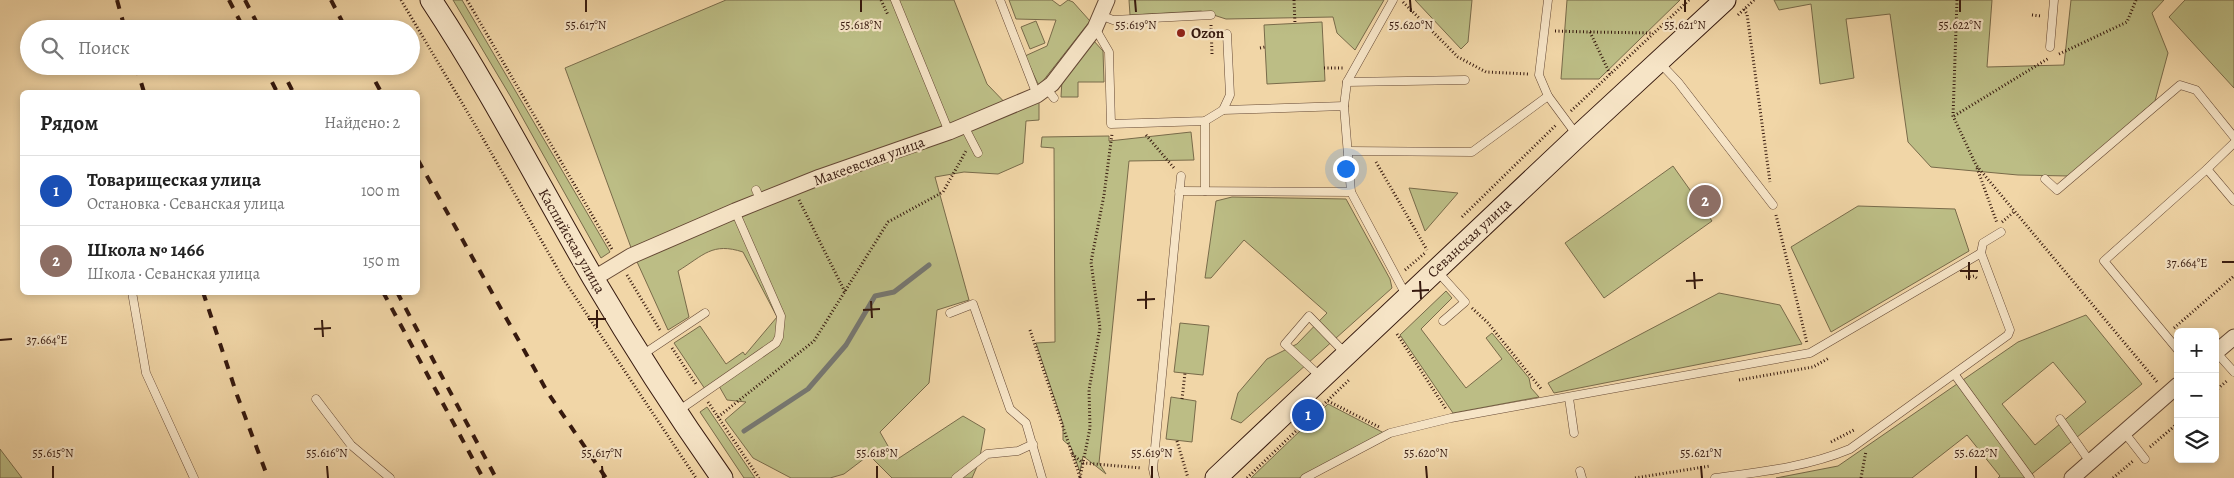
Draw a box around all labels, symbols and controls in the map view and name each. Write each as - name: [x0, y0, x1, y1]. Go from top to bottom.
- text: 55.617°N: [566, 17, 607, 33]
- text: 55.618°N: [840, 17, 882, 33]
- text: 55.619°N: [1115, 17, 1157, 33]
- text: 55.620°N: [1389, 17, 1433, 33]
- text: 55.621°N: [1664, 17, 1706, 33]
- text: 55.622°N: [1938, 17, 1982, 33]
- search box: [20, 20, 420, 75]
- place label: Ozon: [1191, 23, 1225, 43]
- marker: Ozon: [1175, 27, 1187, 39]
- icon: search: [38, 34, 66, 62]
- text: Поиск: [78, 35, 130, 61]
- text: Рядом: [40, 109, 98, 137]
- text: Найдено: 2: [324, 112, 400, 134]
- street label: Макеевская улица: [811, 132, 928, 190]
- your location: [1333, 156, 1359, 182]
- text: Товарищеская улица: [87, 167, 261, 193]
- text: 1: [53, 180, 59, 202]
- text: 100 m: [361, 180, 400, 202]
- pin: 2: [1689, 182, 1721, 220]
- street label: Каспийская улица: [534, 185, 610, 297]
- text: Остановка · Севанская улица: [87, 193, 285, 215]
- street label: Севанская улица: [1423, 194, 1515, 282]
- text: Школа № 1466: [87, 237, 204, 263]
- text: 2: [52, 250, 60, 272]
- text: 150 m: [363, 250, 400, 272]
- text: 37.664°E: [2167, 255, 2207, 271]
- text: Школа · Севанская улица: [87, 263, 260, 285]
- map controls: [2174, 328, 2219, 463]
- button: +: [2174, 328, 2219, 373]
- text: 37.664°E: [27, 332, 67, 348]
- button: −: [2174, 373, 2219, 418]
- pin: 1: [1292, 396, 1324, 434]
- button: layers: [2174, 418, 2219, 463]
- text: 55.615°N: [32, 445, 74, 461]
- text: 55.616°N: [306, 445, 348, 461]
- text: 55.617°N: [582, 445, 623, 461]
- text: 55.618°N: [856, 445, 898, 461]
- text: 55.619°N: [1131, 445, 1173, 461]
- text: 55.620°N: [1404, 445, 1448, 461]
- text: 55.621°N: [1680, 445, 1722, 461]
- text: 55.622°N: [1954, 445, 1998, 461]

